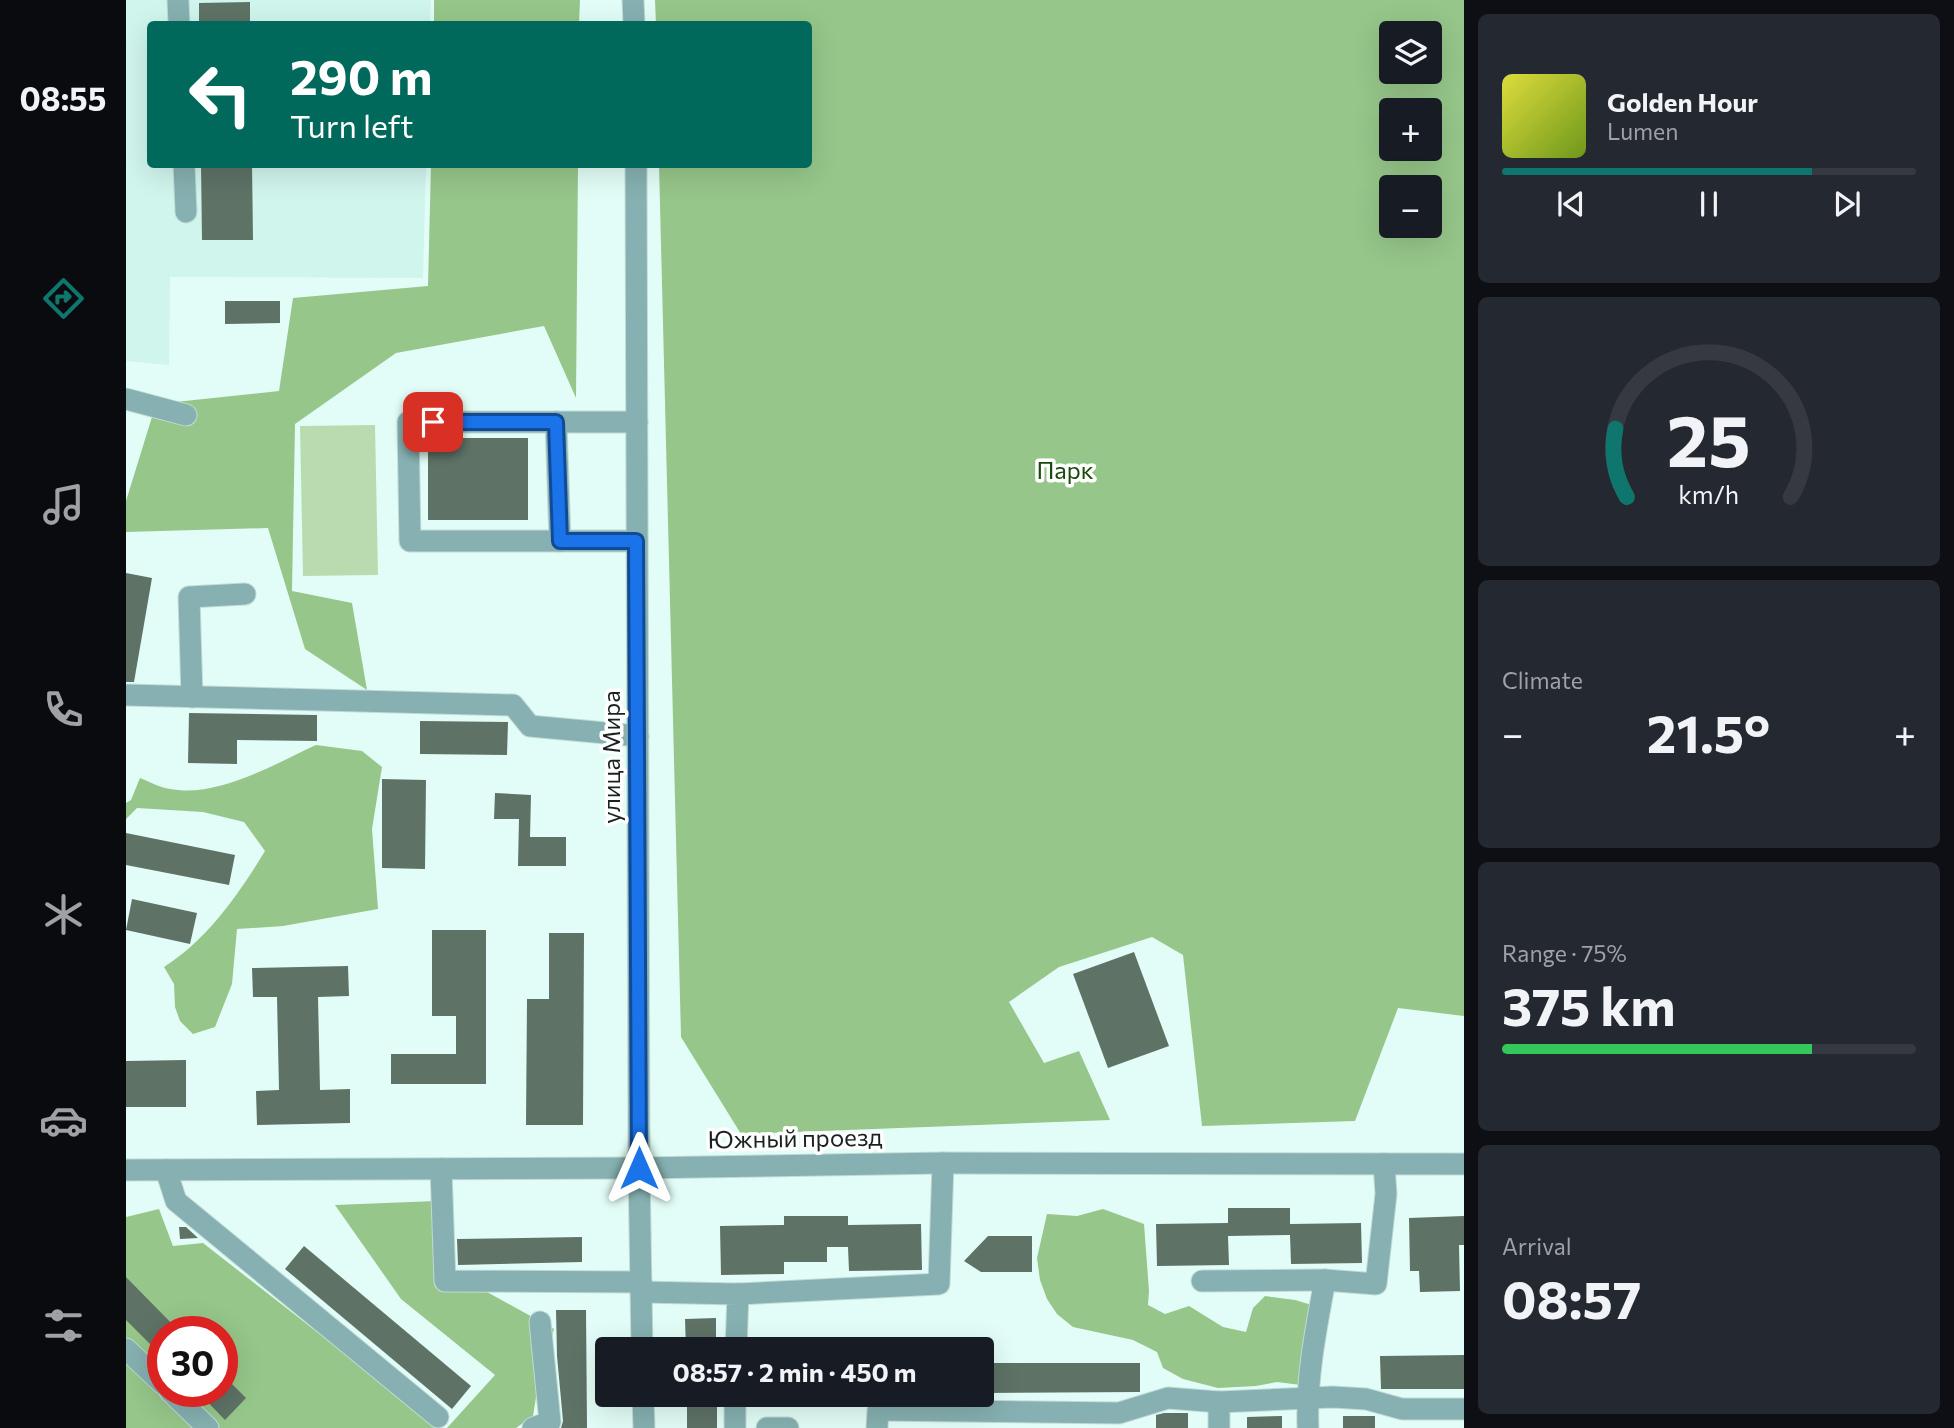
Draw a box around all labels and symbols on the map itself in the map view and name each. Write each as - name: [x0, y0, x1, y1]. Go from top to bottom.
- pin: [403, 392, 463, 452]
- park label: Парк: [1036, 455, 1094, 484]
- street label: улица Мира: [596, 690, 625, 824]
- street label: Южный проезд: [707, 1121, 883, 1154]
- position arrow: [602, 1131, 676, 1205]
- speed limit sign: 30: [147, 1316, 238, 1407]

